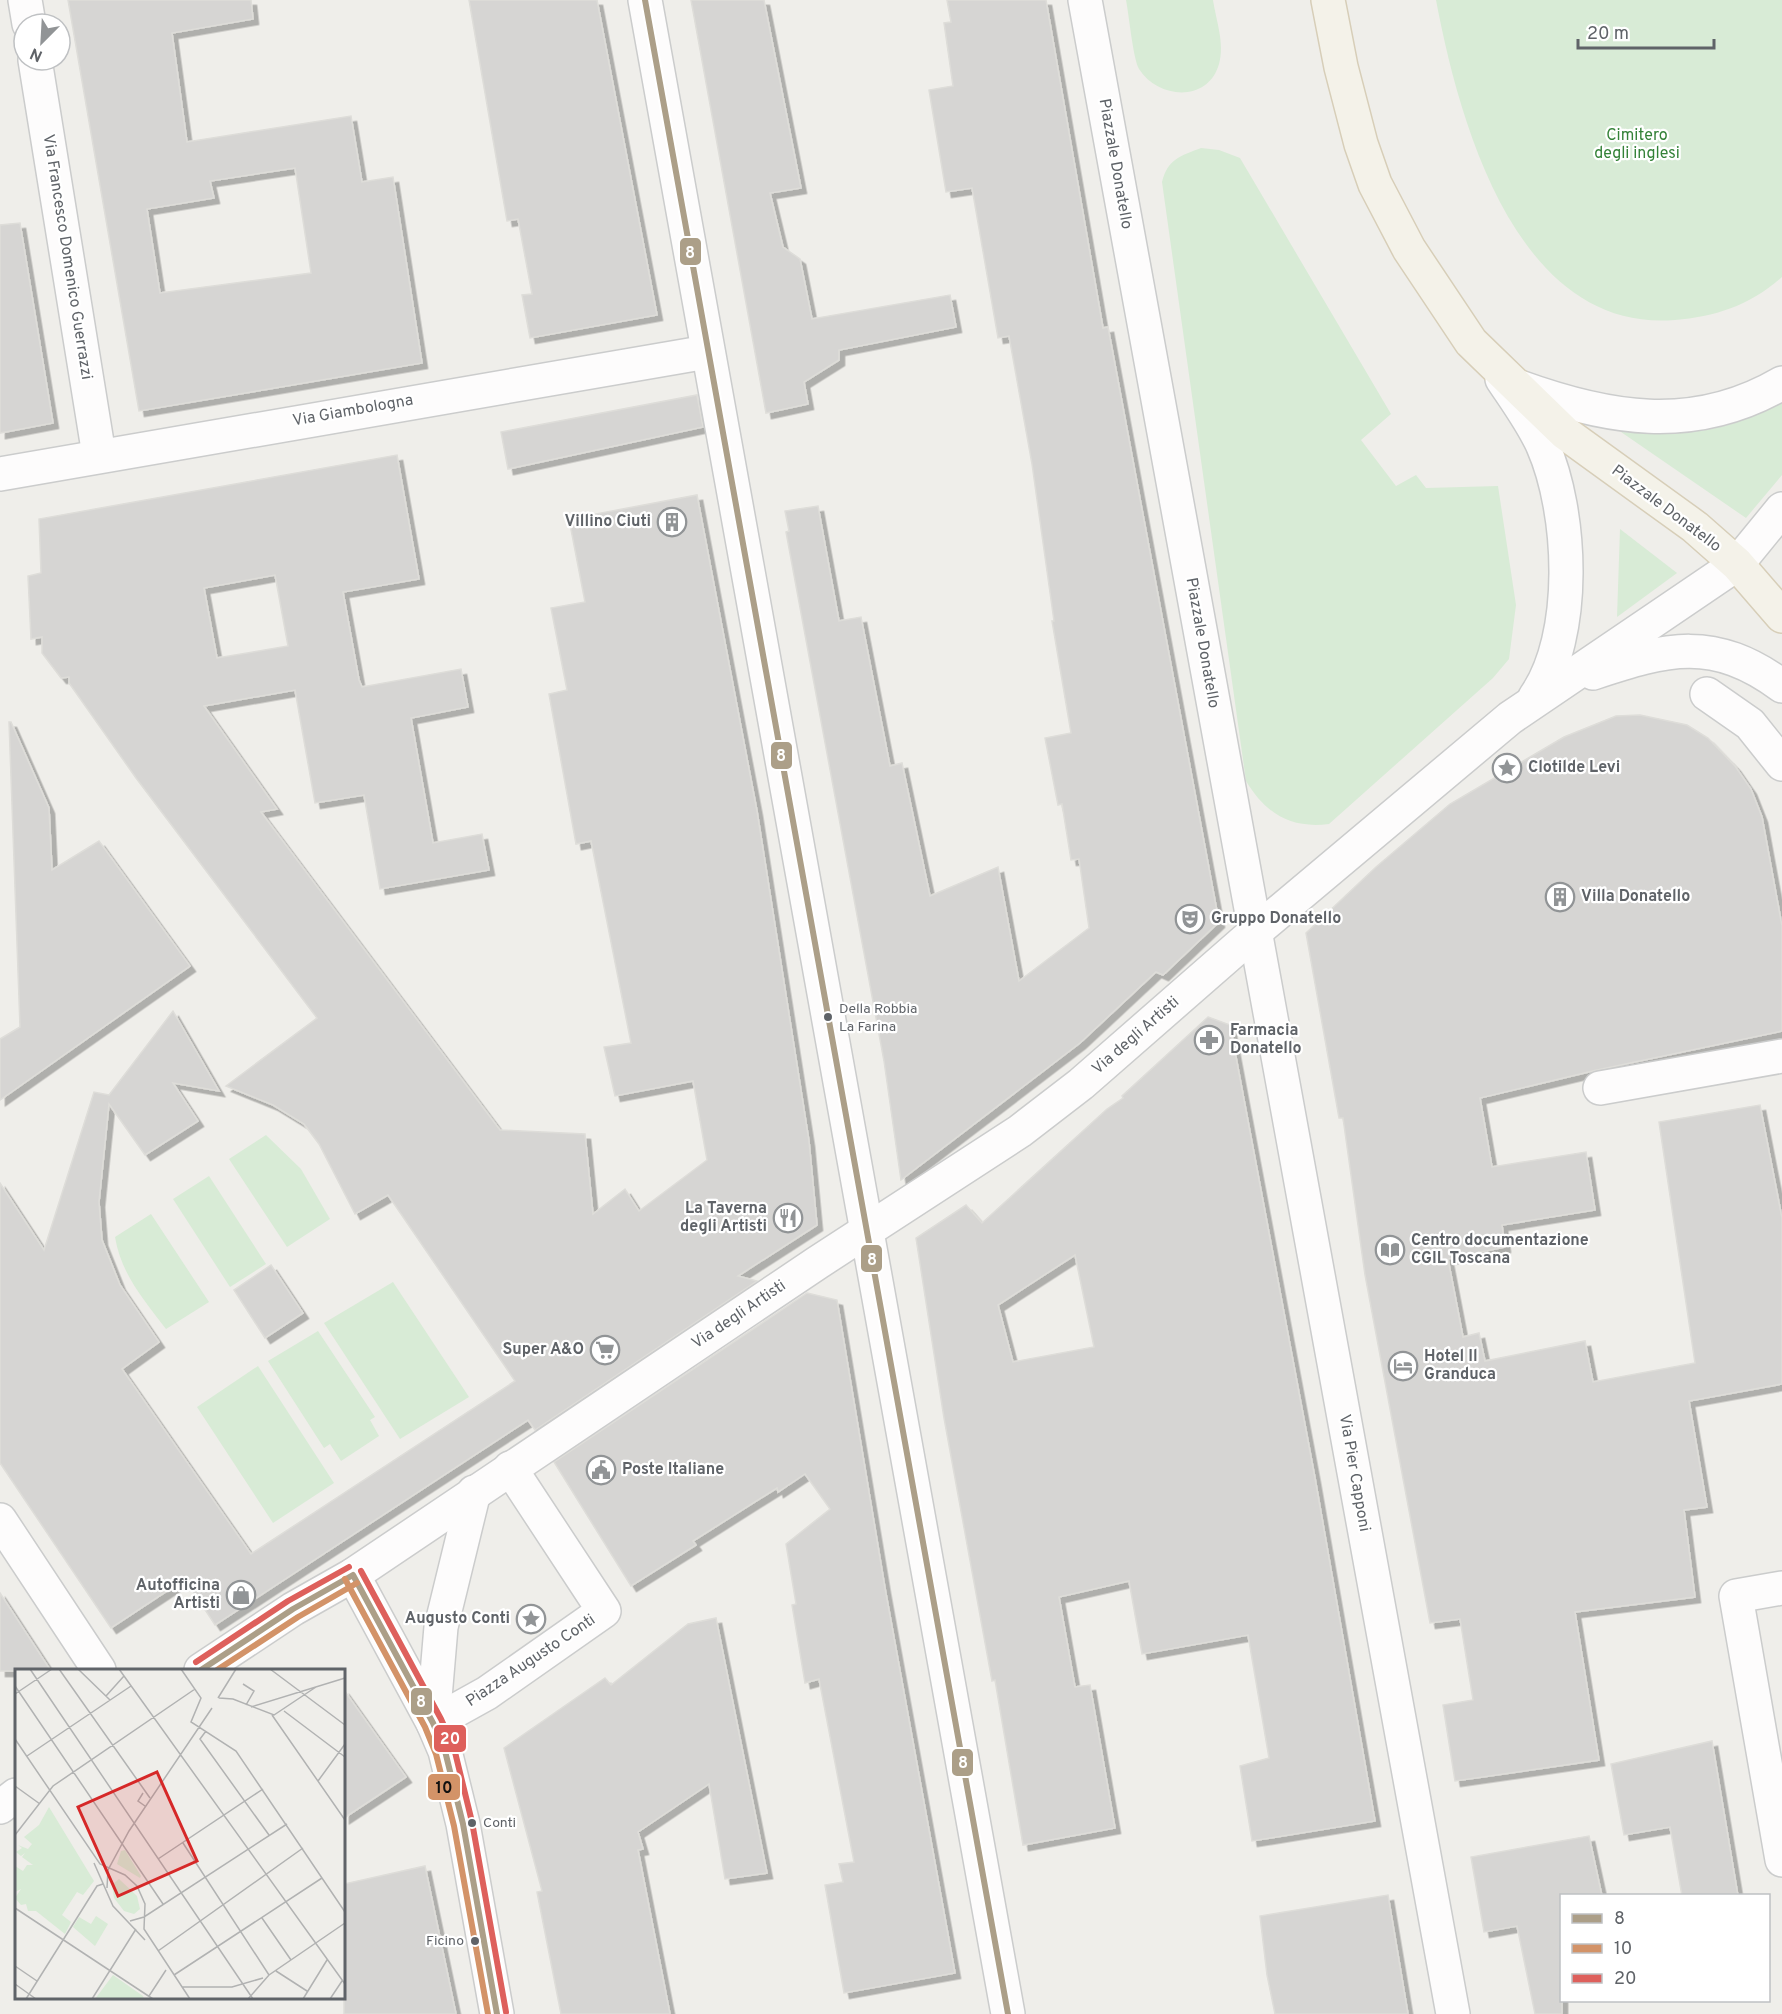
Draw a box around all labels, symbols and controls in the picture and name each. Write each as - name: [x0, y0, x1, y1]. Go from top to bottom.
- north arrow: [12, 12, 72, 72]
- scale bar: [1578, 12, 1714, 50]
- text: 20 m: [1587, 23, 1629, 46]
- text: N: [27, 42, 46, 65]
- street label: Piazzale Donatello: [1094, 97, 1136, 231]
- park label: Cimitero degli inglesi: [1594, 126, 1680, 164]
- street label: Via Francesco Domenico Guerrazzi: [38, 133, 96, 381]
- line badge: 8: [679, 237, 702, 266]
- text: 8: [685, 244, 695, 264]
- street label: Via Giambologna: [291, 391, 415, 431]
- street label: Piazzale Donatello: [1607, 461, 1725, 557]
- building icon: Villino Ciuti: [656, 506, 688, 538]
- place label: Villino Ciuti: [564, 512, 651, 532]
- street label: Piazzale Donatello: [1181, 576, 1223, 710]
- line badge: 8: [770, 741, 793, 770]
- text: 8: [776, 747, 786, 767]
- place icon: Clotilde Levi: [1491, 752, 1523, 784]
- place label: Clotilde Levi: [1528, 758, 1620, 778]
- building icon: Villa Donatello: [1544, 881, 1576, 913]
- place label: Villa Donatello: [1581, 887, 1690, 907]
- theatre icon: Gruppo Donatello: [1174, 903, 1206, 935]
- place label: Gruppo Donatello: [1211, 909, 1341, 929]
- street label: Via degli Artisti: [1088, 993, 1184, 1079]
- place label: Della Robbia La Farina: [839, 1001, 917, 1036]
- marker: Della Robbia La Farina: [822, 1011, 834, 1023]
- place label: Farmacia Donatello: [1230, 1021, 1302, 1059]
- pharmacy icon: Farmacia Donatello: [1193, 1024, 1225, 1056]
- place label: La Taverna degli Artisti: [680, 1199, 767, 1237]
- restaurant icon: La Taverna degli Artisti: [772, 1202, 804, 1234]
- place label: Centro documentazione CGIL Toscana: [1411, 1231, 1589, 1269]
- library icon: Centro documentazione CGIL Toscana: [1374, 1234, 1406, 1266]
- line badge: 8: [860, 1244, 883, 1273]
- text: 8: [867, 1251, 877, 1271]
- street label: Via degli Artisti: [688, 1276, 790, 1354]
- supermarket icon: Super A&O: [589, 1334, 621, 1366]
- place label: Super A&O: [502, 1340, 584, 1360]
- place label: Hotel Il Granduca: [1424, 1347, 1496, 1385]
- hotel icon: Hotel Il Granduca: [1387, 1350, 1419, 1382]
- street label: Via Pier Capponi: [1334, 1413, 1374, 1533]
- public building icon: Poste Italiane: [585, 1454, 617, 1486]
- place label: Poste Italiane: [622, 1460, 724, 1480]
- place label: Autofficina Artisti: [136, 1576, 220, 1614]
- shop icon: Autofficina Artisti: [225, 1579, 257, 1611]
- place icon: Augusto Conti: [515, 1603, 547, 1635]
- place label: Augusto Conti: [405, 1609, 510, 1629]
- street label: Piazza Augusto Conti: [463, 1610, 599, 1712]
- inset map: [15, 1669, 345, 1999]
- line badge: 8: [410, 1687, 433, 1716]
- text: 8: [416, 1693, 426, 1713]
- line badge: 20: [433, 1724, 467, 1753]
- text: 20: [440, 1730, 460, 1750]
- line badge: 8: [951, 1748, 974, 1777]
- text: 8: [958, 1754, 968, 1774]
- line badge: 10: [427, 1773, 461, 1801]
- text: 10: [436, 1779, 452, 1799]
- place label: Conti: [483, 1815, 516, 1832]
- marker: Conti: [466, 1817, 478, 1829]
- legend: [1560, 1894, 1770, 2002]
- text: 8: [1614, 1908, 1625, 1931]
- place label: Ficino: [426, 1933, 464, 1950]
- marker: Ficino: [469, 1935, 481, 1947]
- text: 10: [1614, 1938, 1632, 1961]
- text: 20: [1614, 1968, 1637, 1991]

